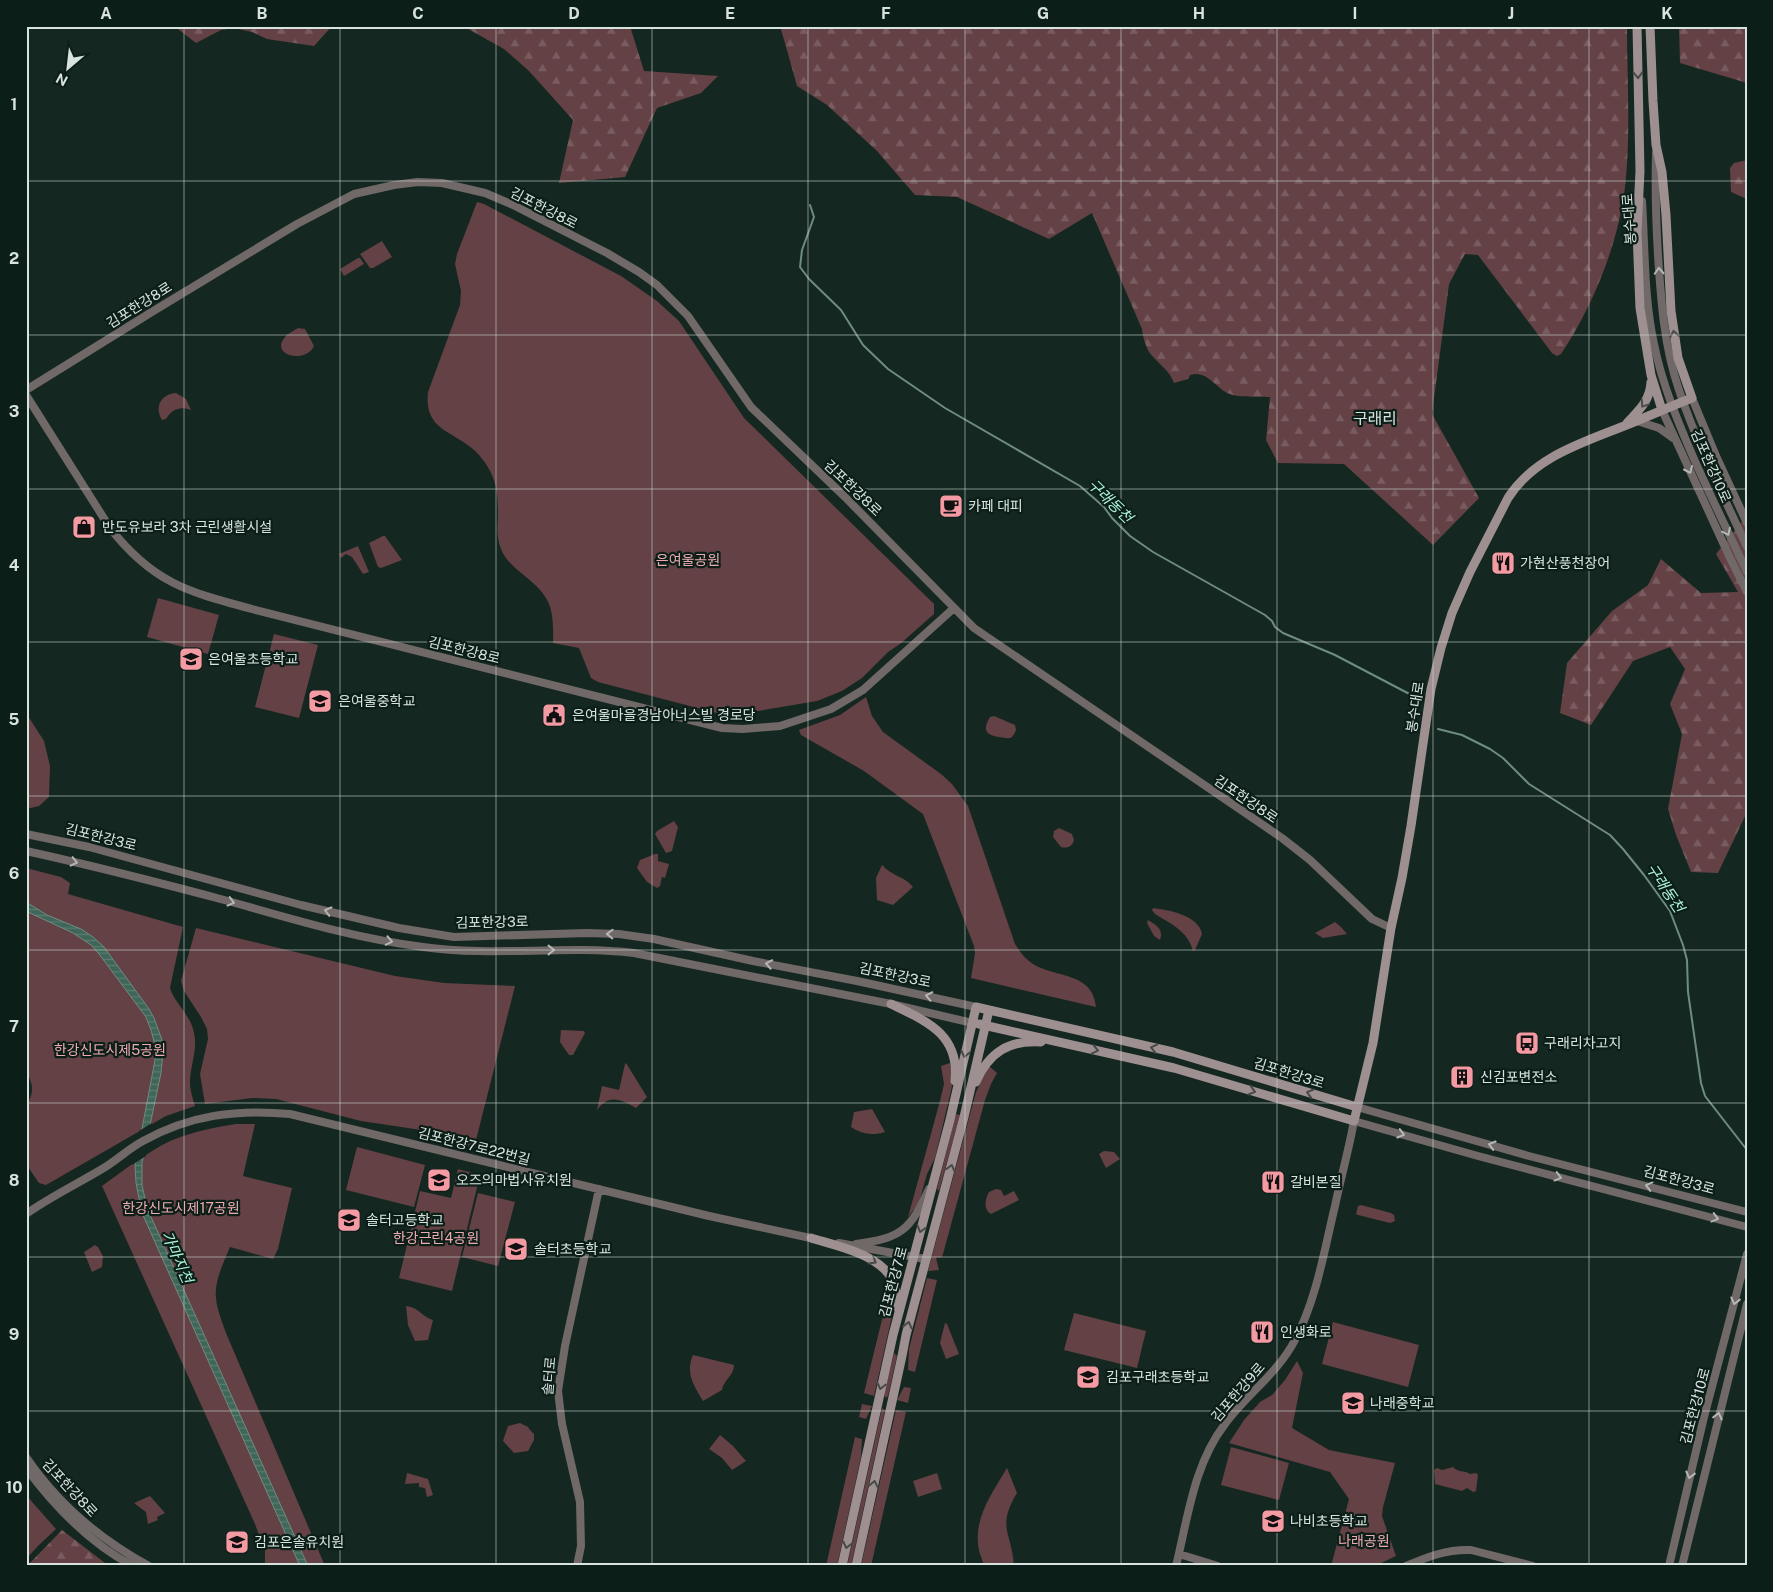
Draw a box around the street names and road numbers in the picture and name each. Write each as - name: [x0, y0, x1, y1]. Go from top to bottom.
- street label: 김포한강8로: [508, 184, 580, 232]
- street label: 봉수대로: [1619, 193, 1639, 245]
- street label: 김포한강8로: [104, 279, 174, 331]
- street label: 김포한강10로: [1688, 427, 1734, 505]
- street label: 김포한강8로: [821, 457, 885, 519]
- street label: 김포한강8로: [426, 633, 502, 667]
- street label: 봉수대로: [1403, 680, 1427, 734]
- street label: 김포한강8로: [1211, 772, 1281, 826]
- street label: 김포한강3로: [64, 820, 139, 854]
- street label: 김포한강3로: [455, 913, 529, 931]
- street label: 김포한강3로: [858, 960, 933, 990]
- street label: 김포한강3로: [1252, 1055, 1326, 1091]
- street label: 김포한강7로22번길: [416, 1124, 532, 1168]
- street label: 김포한강3로: [1642, 1163, 1717, 1197]
- street label: 김포한강7로: [876, 1245, 910, 1319]
- street label: 솔터로: [539, 1356, 559, 1396]
- street label: 김포한강9로: [1208, 1359, 1268, 1425]
- street label: 김포한강10로: [1677, 1366, 1713, 1446]
- street label: 김포한강8로: [39, 1456, 101, 1520]

